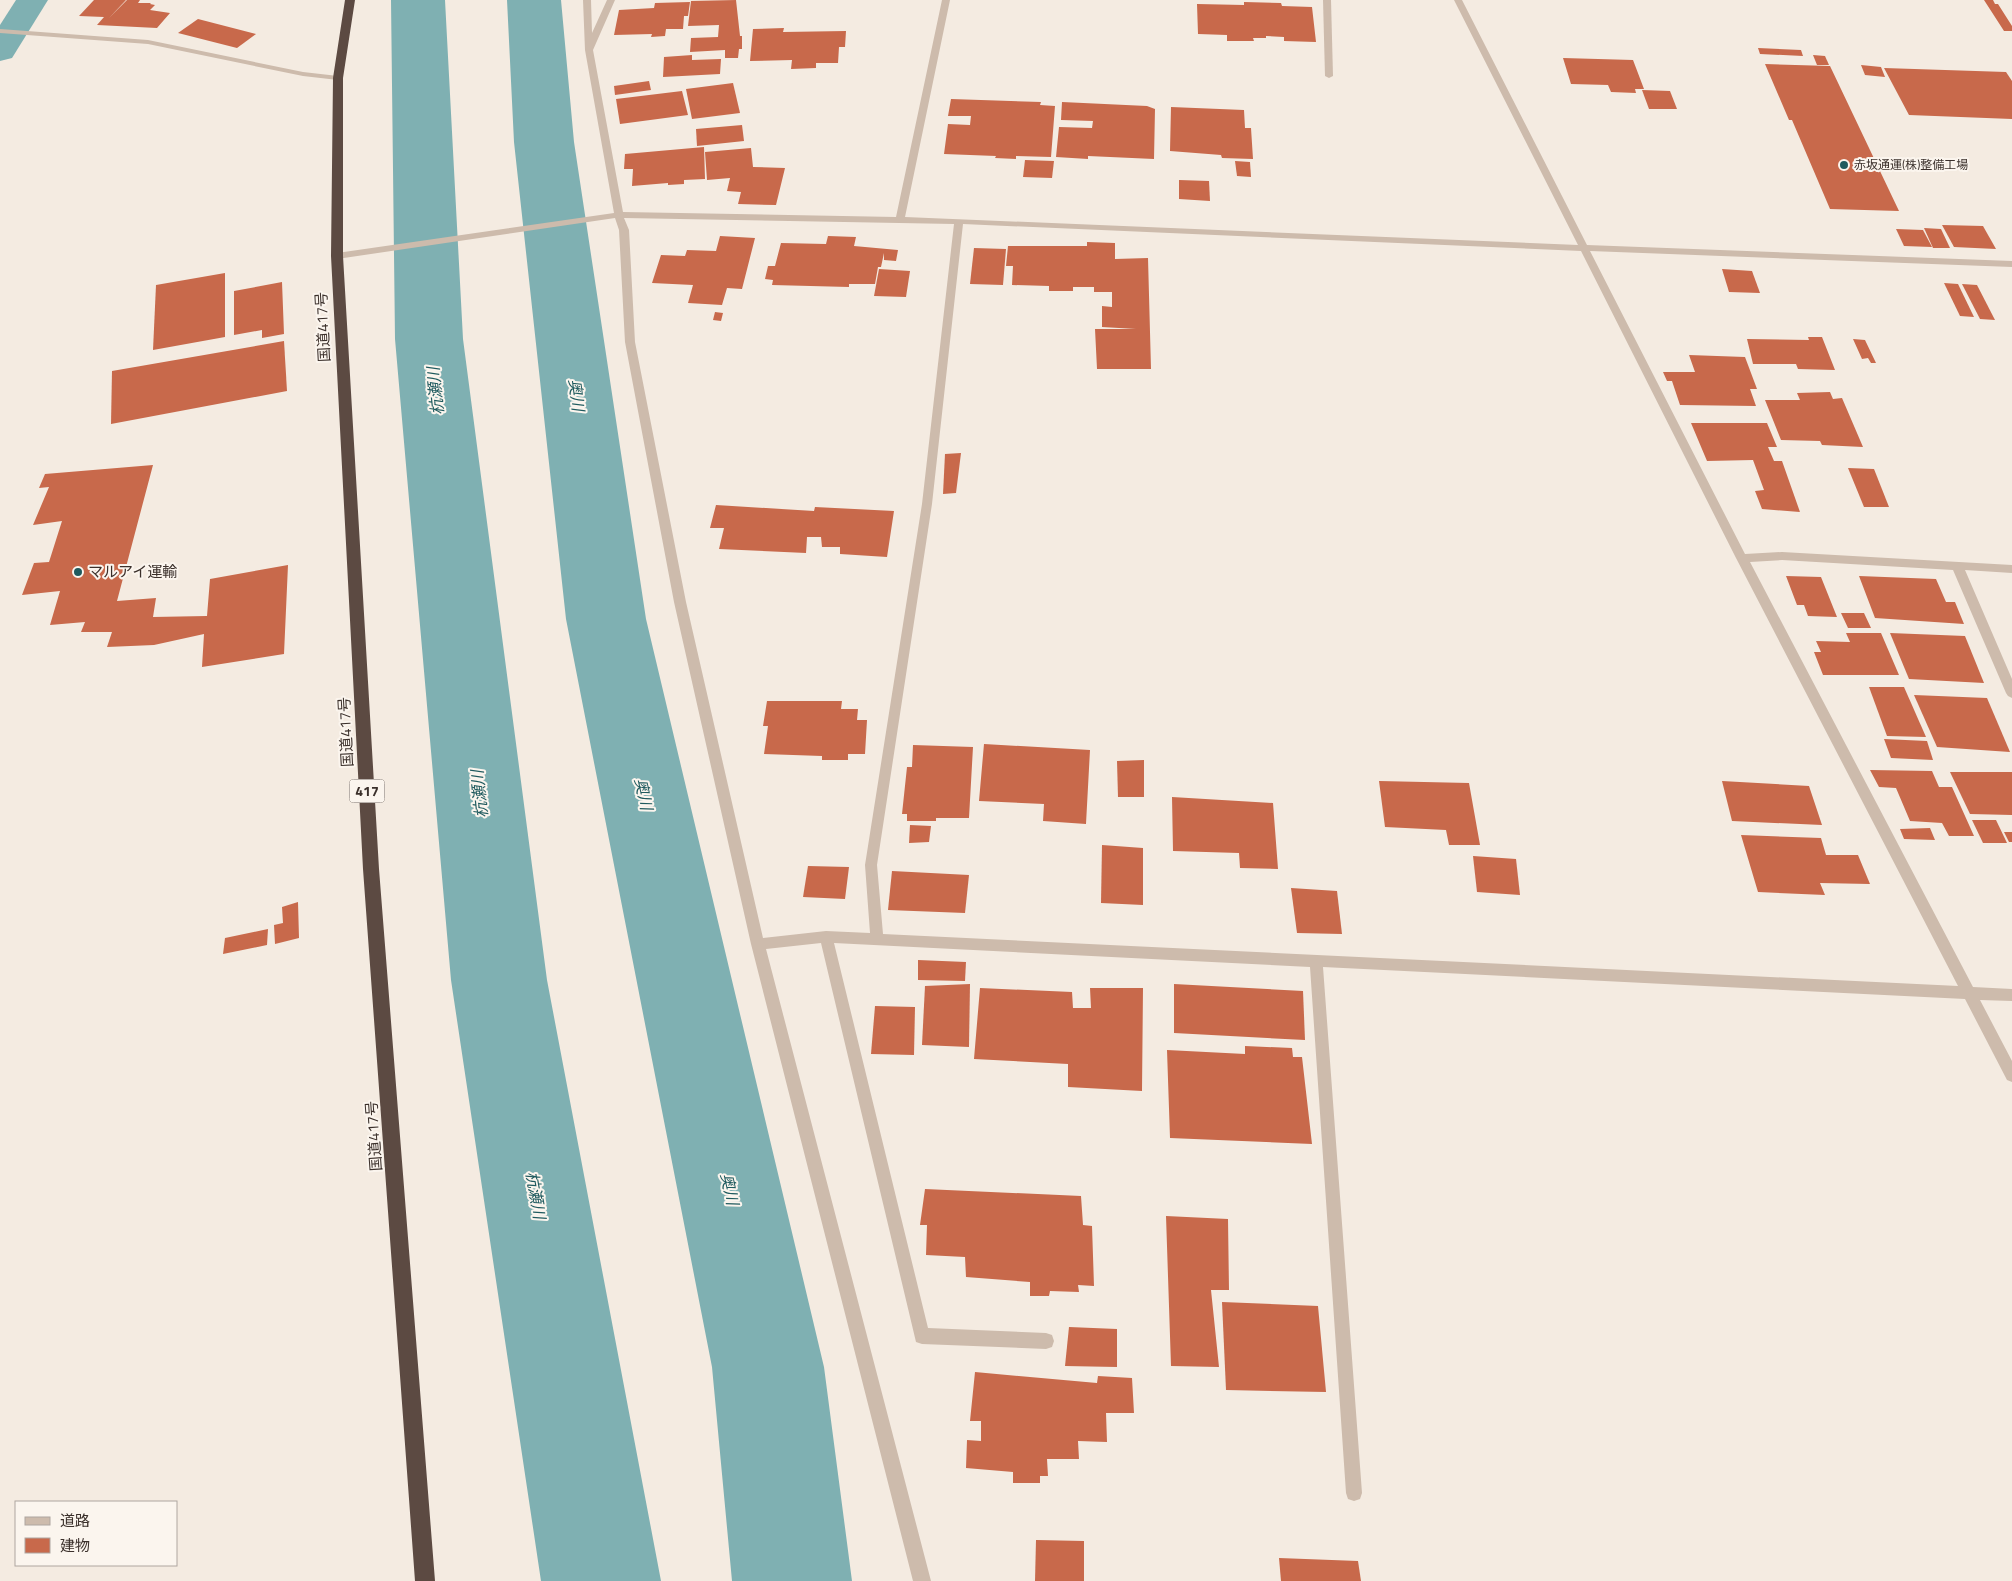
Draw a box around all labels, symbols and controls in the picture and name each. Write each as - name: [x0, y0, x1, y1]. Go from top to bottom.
- place label: 赤坂通運(株)整備工場: [1854, 155, 1968, 174]
- marker: 赤坂通運(株)整備工場: [1838, 159, 1850, 171]
- street label: 国道417号: [309, 291, 336, 363]
- water label: 杭瀬川: [420, 364, 449, 416]
- water label: 奥川: [563, 378, 591, 414]
- place label: マルアイ運輸: [88, 560, 177, 583]
- marker: マルアイ運輸: [72, 566, 84, 578]
- street label: 国道417号: [332, 696, 359, 768]
- water label: 杭瀬川: [464, 767, 493, 819]
- water label: 奥川: [629, 776, 659, 814]
- road number: 417: [350, 779, 384, 802]
- street label: 国道417号: [360, 1100, 387, 1172]
- water label: 杭瀬川: [520, 1169, 552, 1223]
- water label: 奥川: [715, 1171, 745, 1209]
- legend: [15, 1501, 178, 1566]
- text: 道路: [60, 1509, 90, 1532]
- text: 建物: [60, 1534, 90, 1557]

